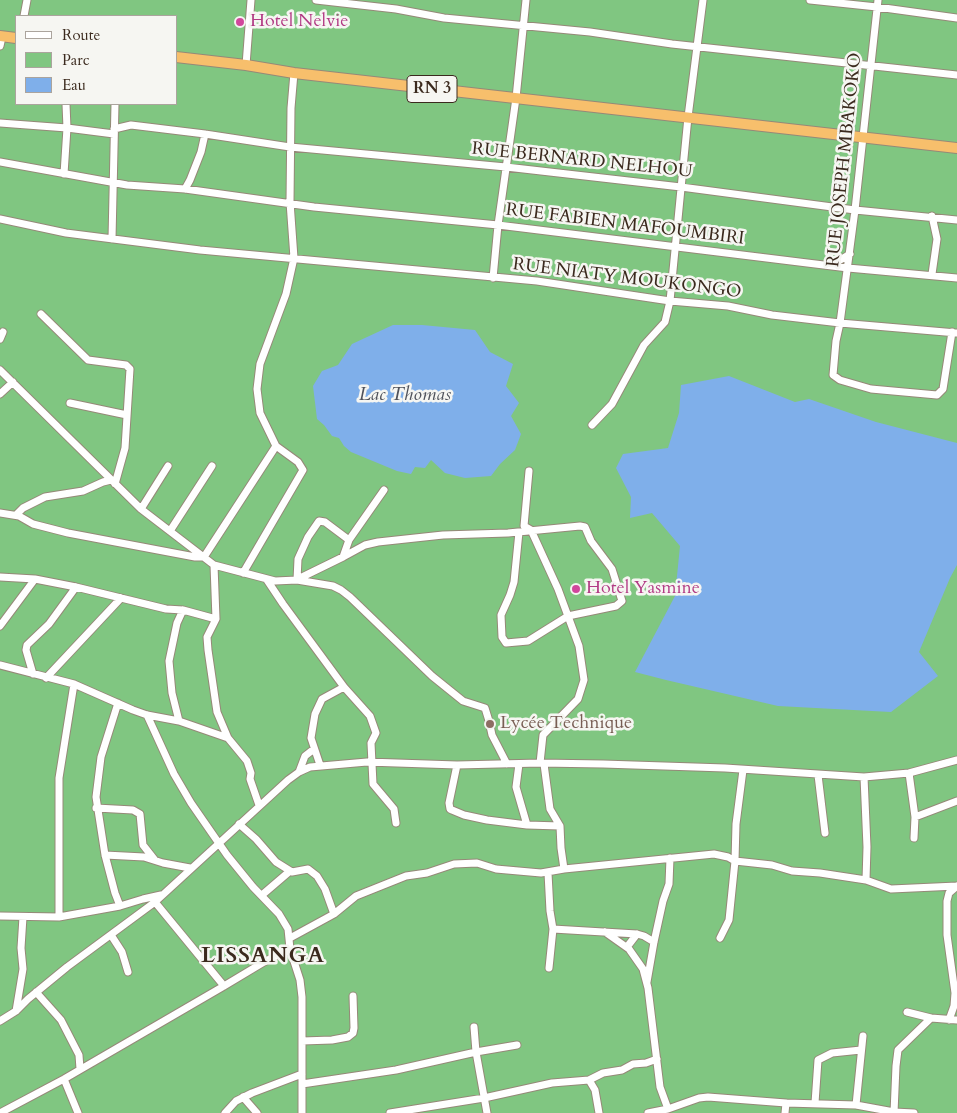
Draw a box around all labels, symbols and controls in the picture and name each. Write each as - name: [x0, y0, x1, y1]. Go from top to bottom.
- place label: Hotel Nelvie: [250, 11, 348, 33]
- legend: [15, 15, 178, 105]
- marker: Hotel Nelvie: [234, 16, 246, 28]
- text: Route: [62, 25, 100, 45]
- text: Parc: [62, 50, 90, 70]
- street label: RUE JOSEPH MBAKOKO: [823, 52, 867, 268]
- text: Eau: [62, 75, 86, 95]
- road number: RN 3: [407, 76, 457, 102]
- street label: RUE BERNARD NELHOU: [471, 139, 693, 183]
- street label: RUE FABIEN MAFOUMBIRI: [505, 200, 745, 250]
- street label: RUE NIATY MOUKONGO: [511, 254, 743, 304]
- water label: Lac Thomas: [359, 385, 451, 407]
- place label: Hotel Yasmine: [586, 578, 700, 600]
- marker: Hotel Yasmine: [570, 583, 582, 595]
- place label: Lycée Technique: [500, 713, 632, 735]
- marker: Lycée Technique: [484, 718, 496, 730]
- district label: LISSANGA: [200, 944, 326, 970]

